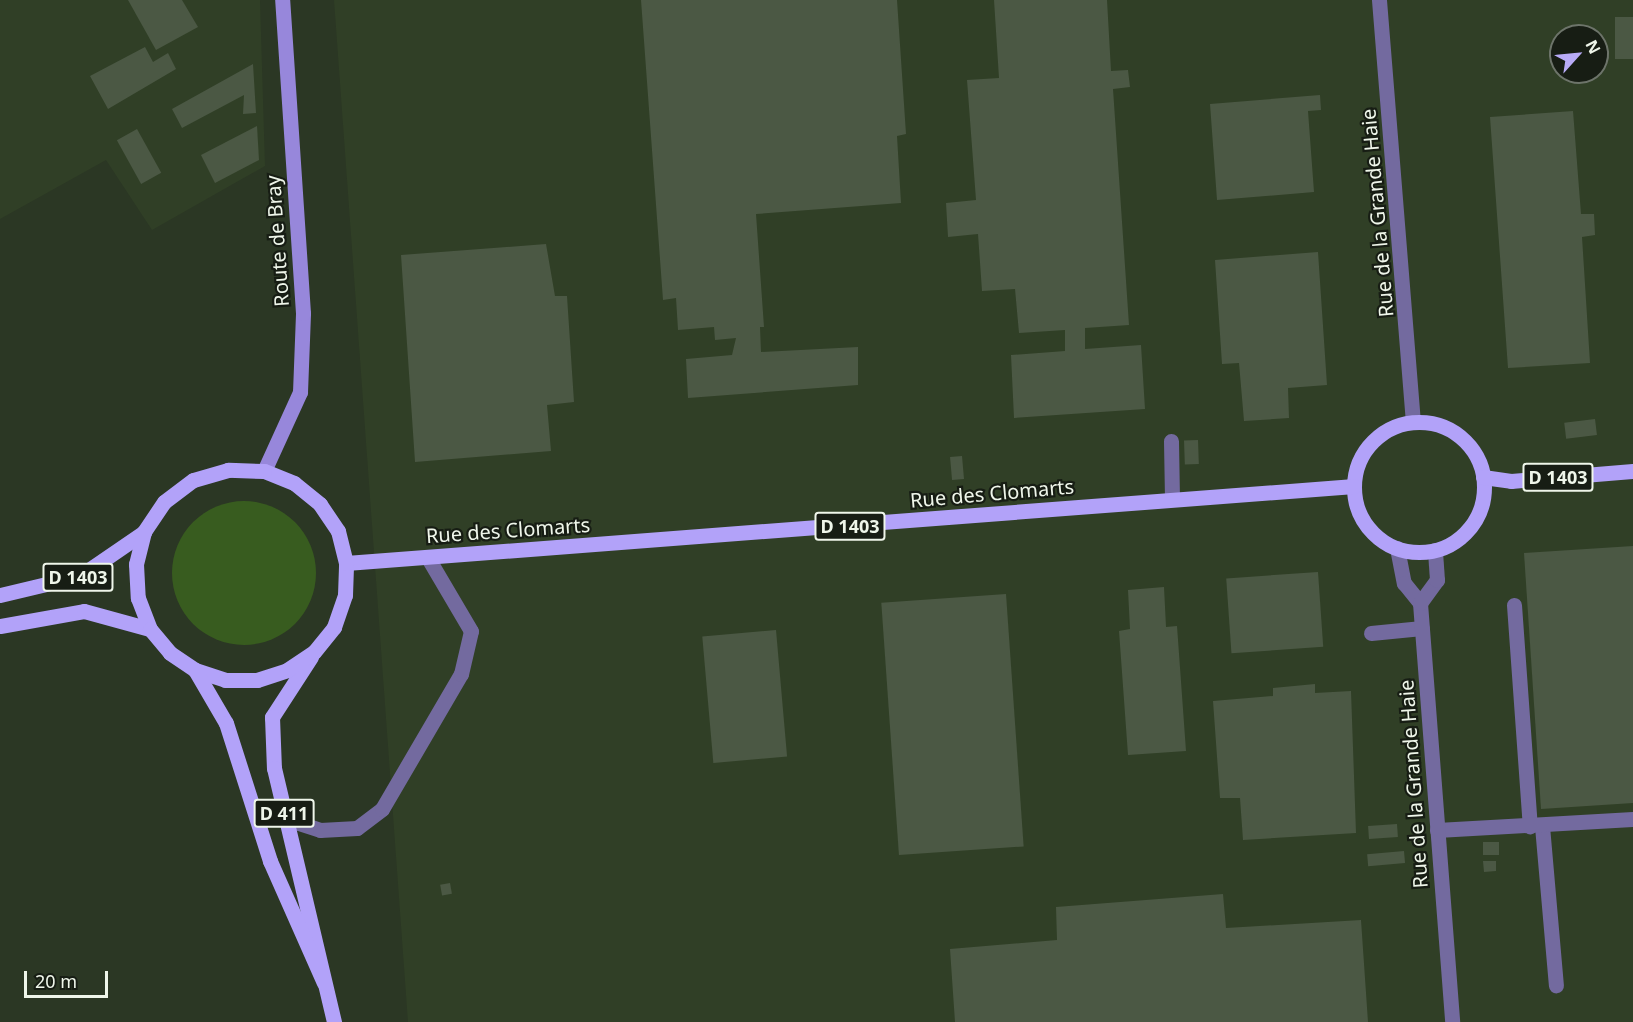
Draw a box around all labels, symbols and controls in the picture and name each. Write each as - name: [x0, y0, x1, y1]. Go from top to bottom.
- north arrow: [1549, 24, 1609, 84]
- text: N: [1580, 36, 1606, 58]
- street label: Rue de la Grande Haie: [1356, 108, 1398, 318]
- street label: Route de Bray: [260, 174, 294, 308]
- road number: D 1403: [1522, 462, 1594, 492]
- street label: Rue des Clomarts: [909, 474, 1075, 512]
- road number: D 1403: [814, 511, 886, 541]
- street label: Rue des Clomarts: [425, 512, 591, 548]
- road number: D 1403: [42, 562, 114, 592]
- street label: Rue de la Grande Haie: [1394, 679, 1432, 889]
- road number: D 411: [252, 798, 316, 828]
- scale bar: [27, 959, 111, 997]
- text: 20 m: [35, 969, 77, 993]

